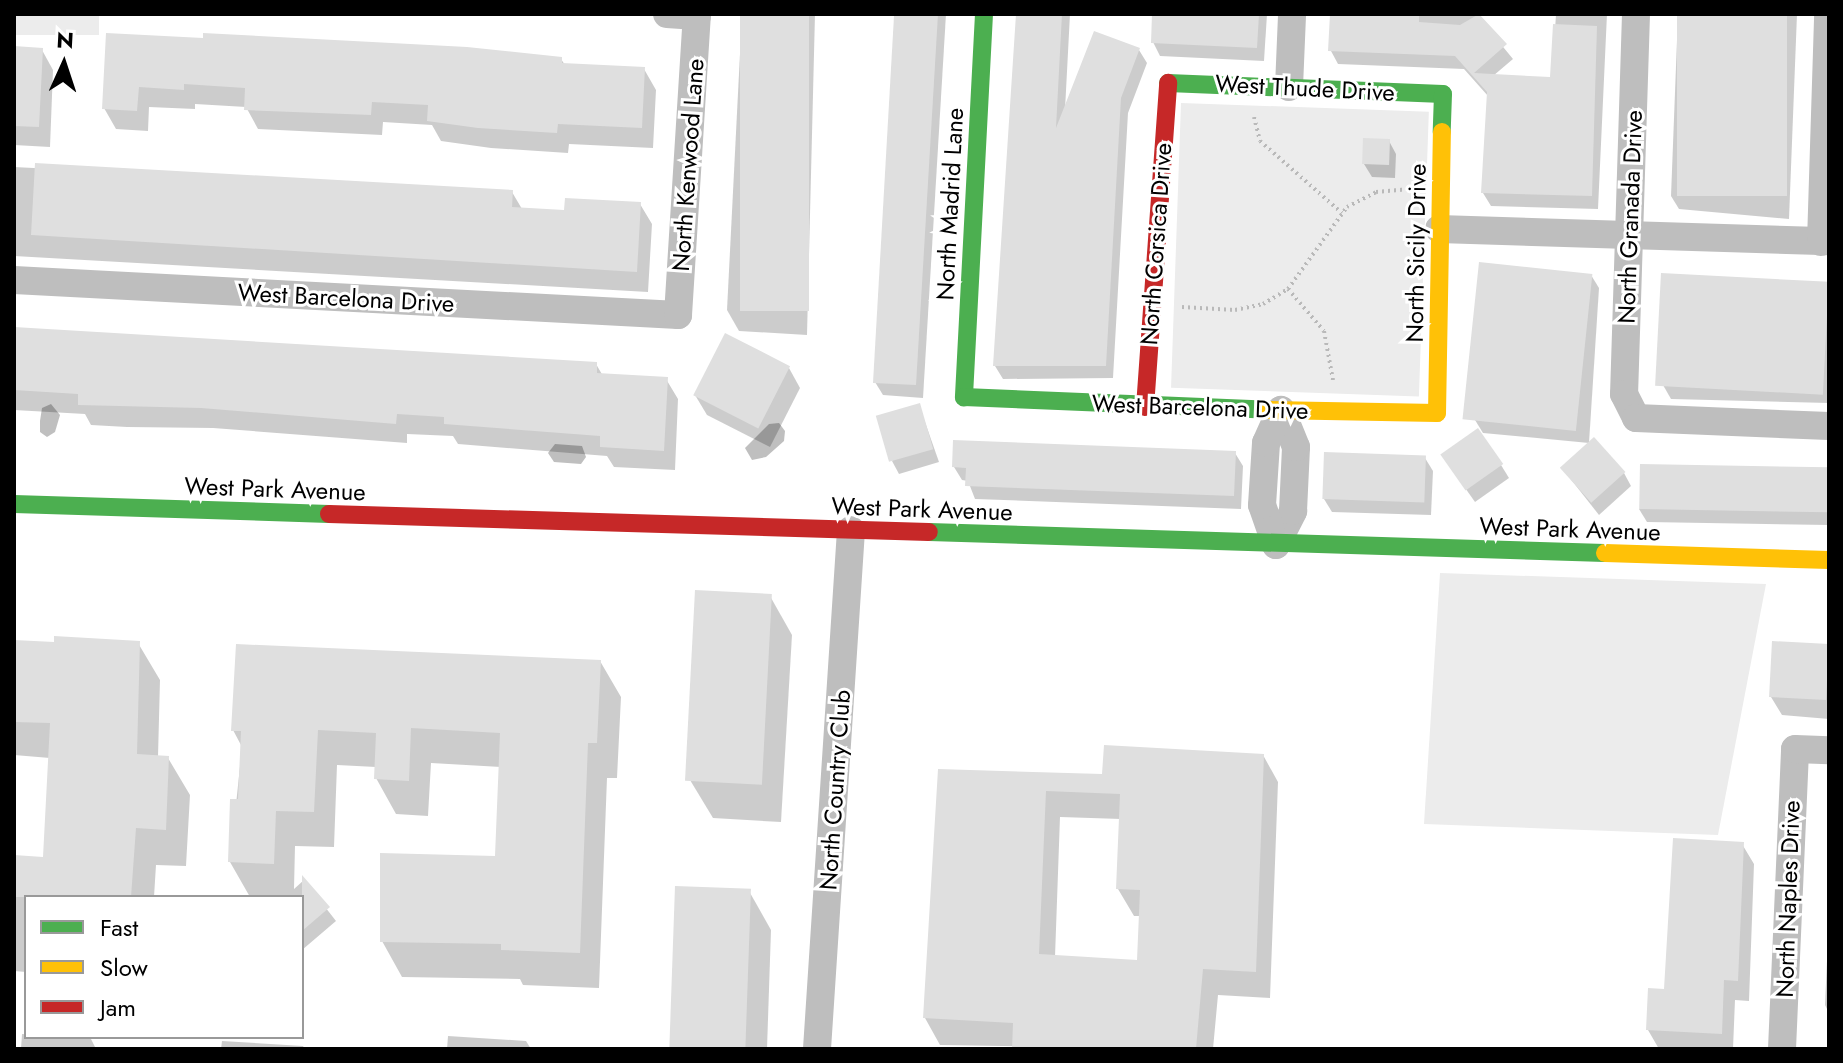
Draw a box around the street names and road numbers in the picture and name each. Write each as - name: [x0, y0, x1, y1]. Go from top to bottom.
- street label: North Kenwood Lane: [666, 57, 710, 273]
- street label: West Thude Drive: [1214, 69, 1396, 107]
- street label: North Madrid Lane: [931, 107, 969, 301]
- street label: North Granada Drive: [1612, 110, 1648, 324]
- street label: North Corsica Drive: [1135, 142, 1177, 346]
- street label: North Sicily Drive: [1400, 163, 1432, 343]
- street label: West Barcelona Drive: [237, 278, 455, 318]
- street label: West Barcelona Drive: [1091, 389, 1309, 425]
- street label: West Park Avenue: [184, 471, 366, 507]
- street label: West Park Avenue: [831, 491, 1013, 527]
- street label: West Park Avenue: [1479, 511, 1661, 547]
- street label: North Country Club: [814, 689, 856, 891]
- street label: North Naples Drive: [1770, 800, 1806, 998]

